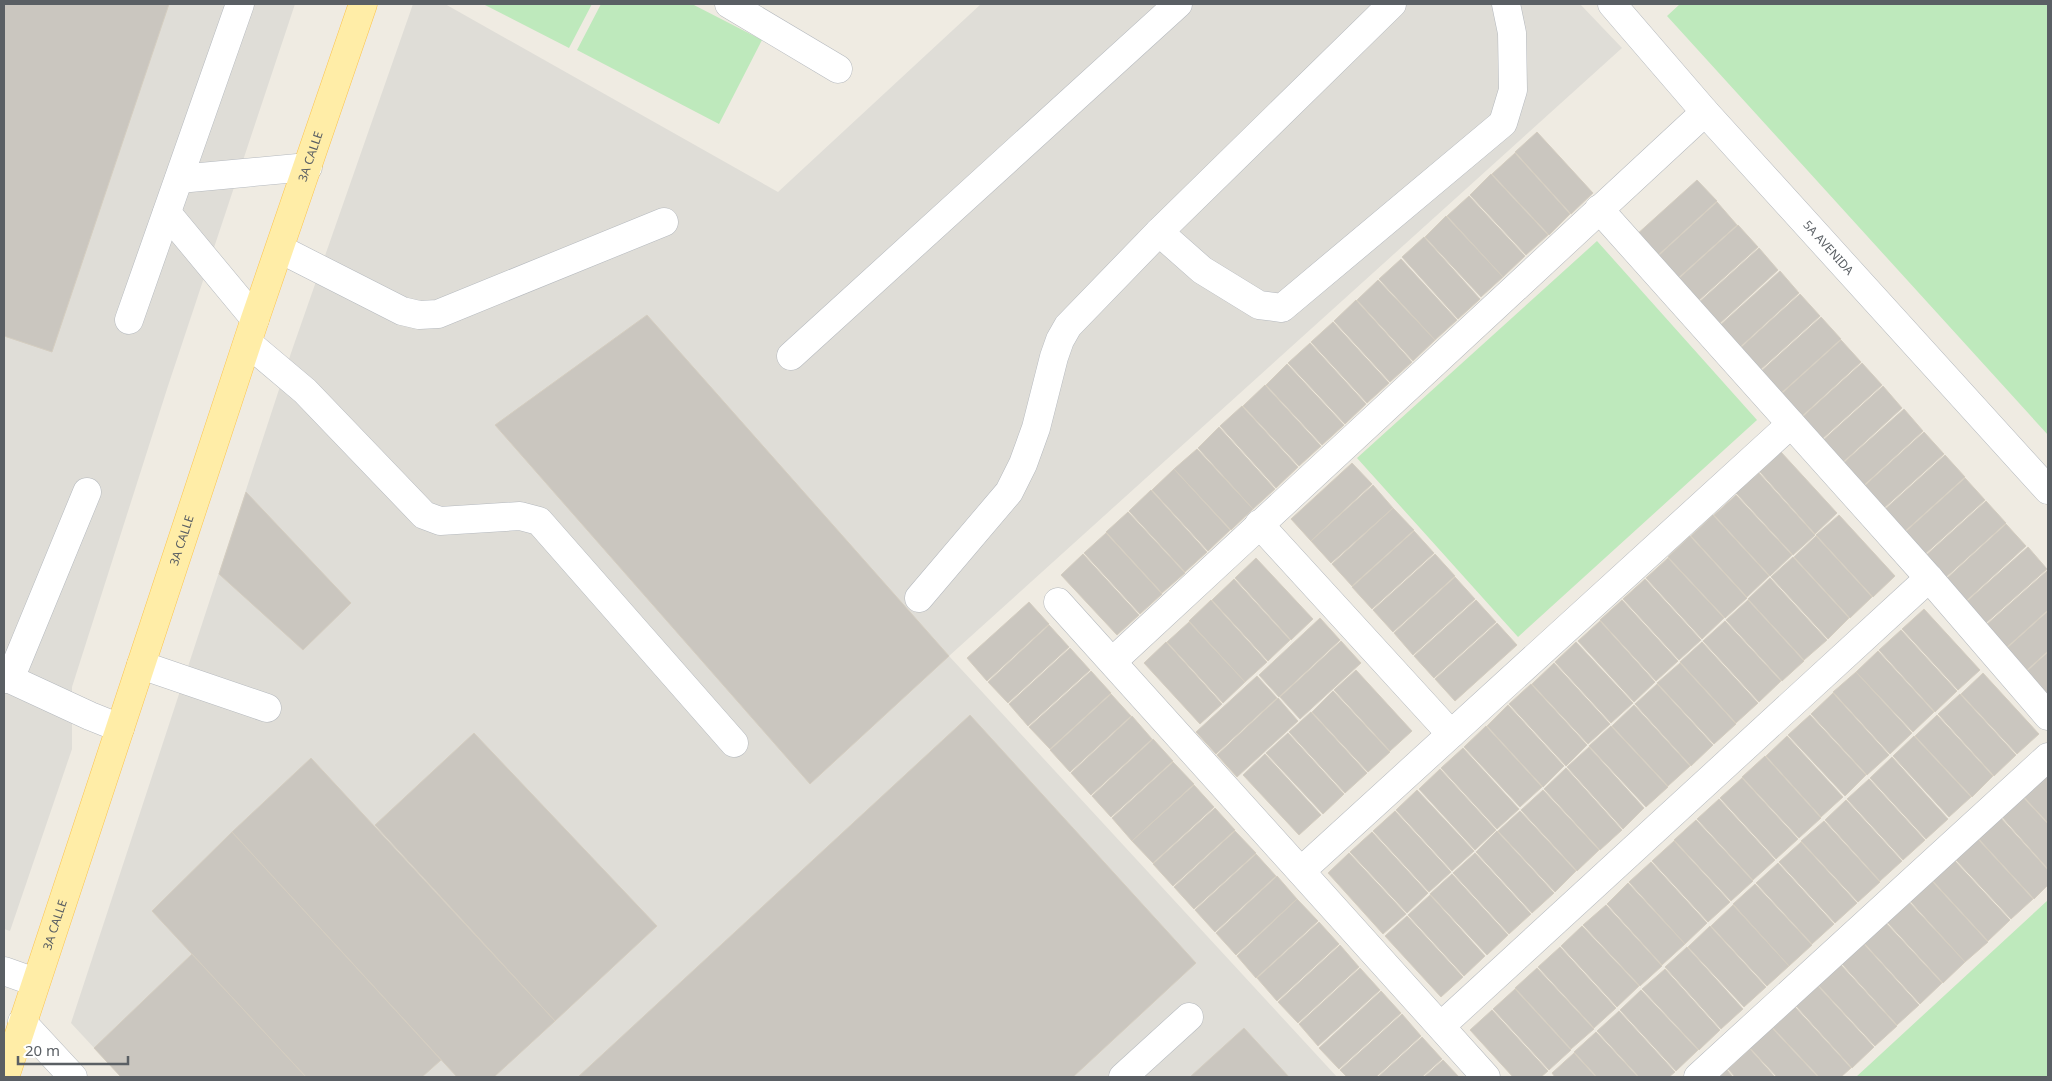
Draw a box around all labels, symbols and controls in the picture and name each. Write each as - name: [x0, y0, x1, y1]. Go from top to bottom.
- street label: 3A CALLE: [294, 129, 327, 184]
- street label: 5A AVENIDA: [1799, 217, 1858, 279]
- street label: 3A CALLE: [165, 513, 198, 568]
- street label: 3A CALLE: [38, 897, 71, 952]
- scale bar: [18, 1034, 128, 1066]
- text: 20 m: [25, 1040, 60, 1060]

